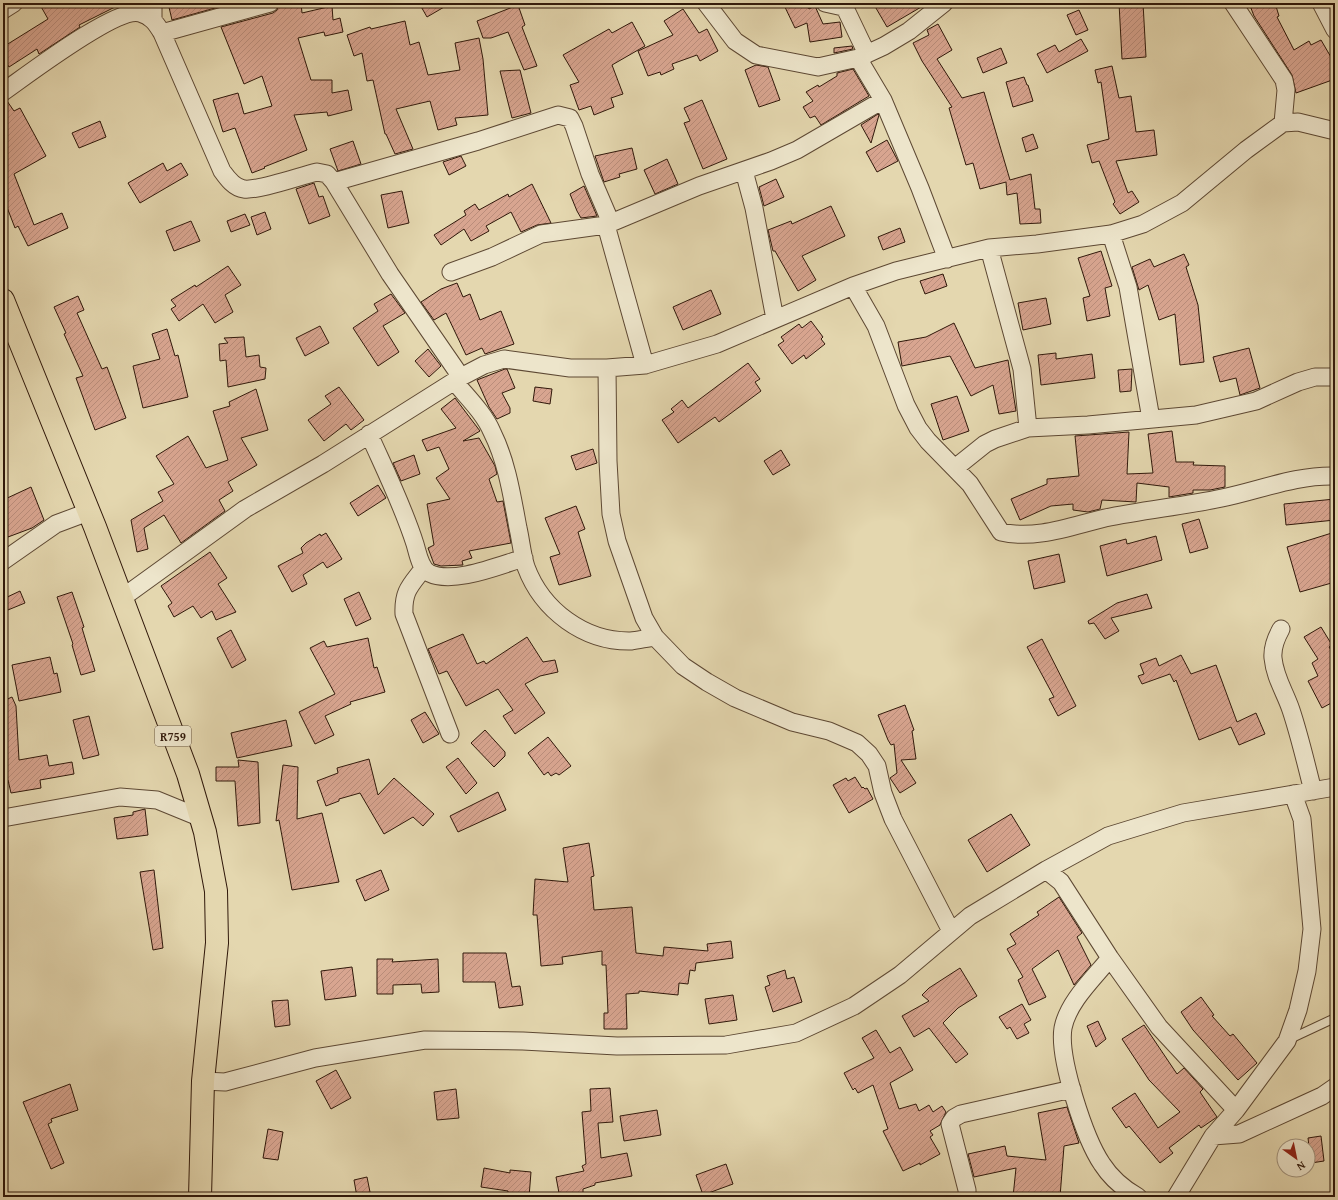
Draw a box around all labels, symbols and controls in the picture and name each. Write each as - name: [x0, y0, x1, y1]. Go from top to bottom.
- road number: R759: [155, 726, 191, 746]
- north arrow: [1276, 1138, 1316, 1178]
- text: N: [1293, 1158, 1309, 1175]

